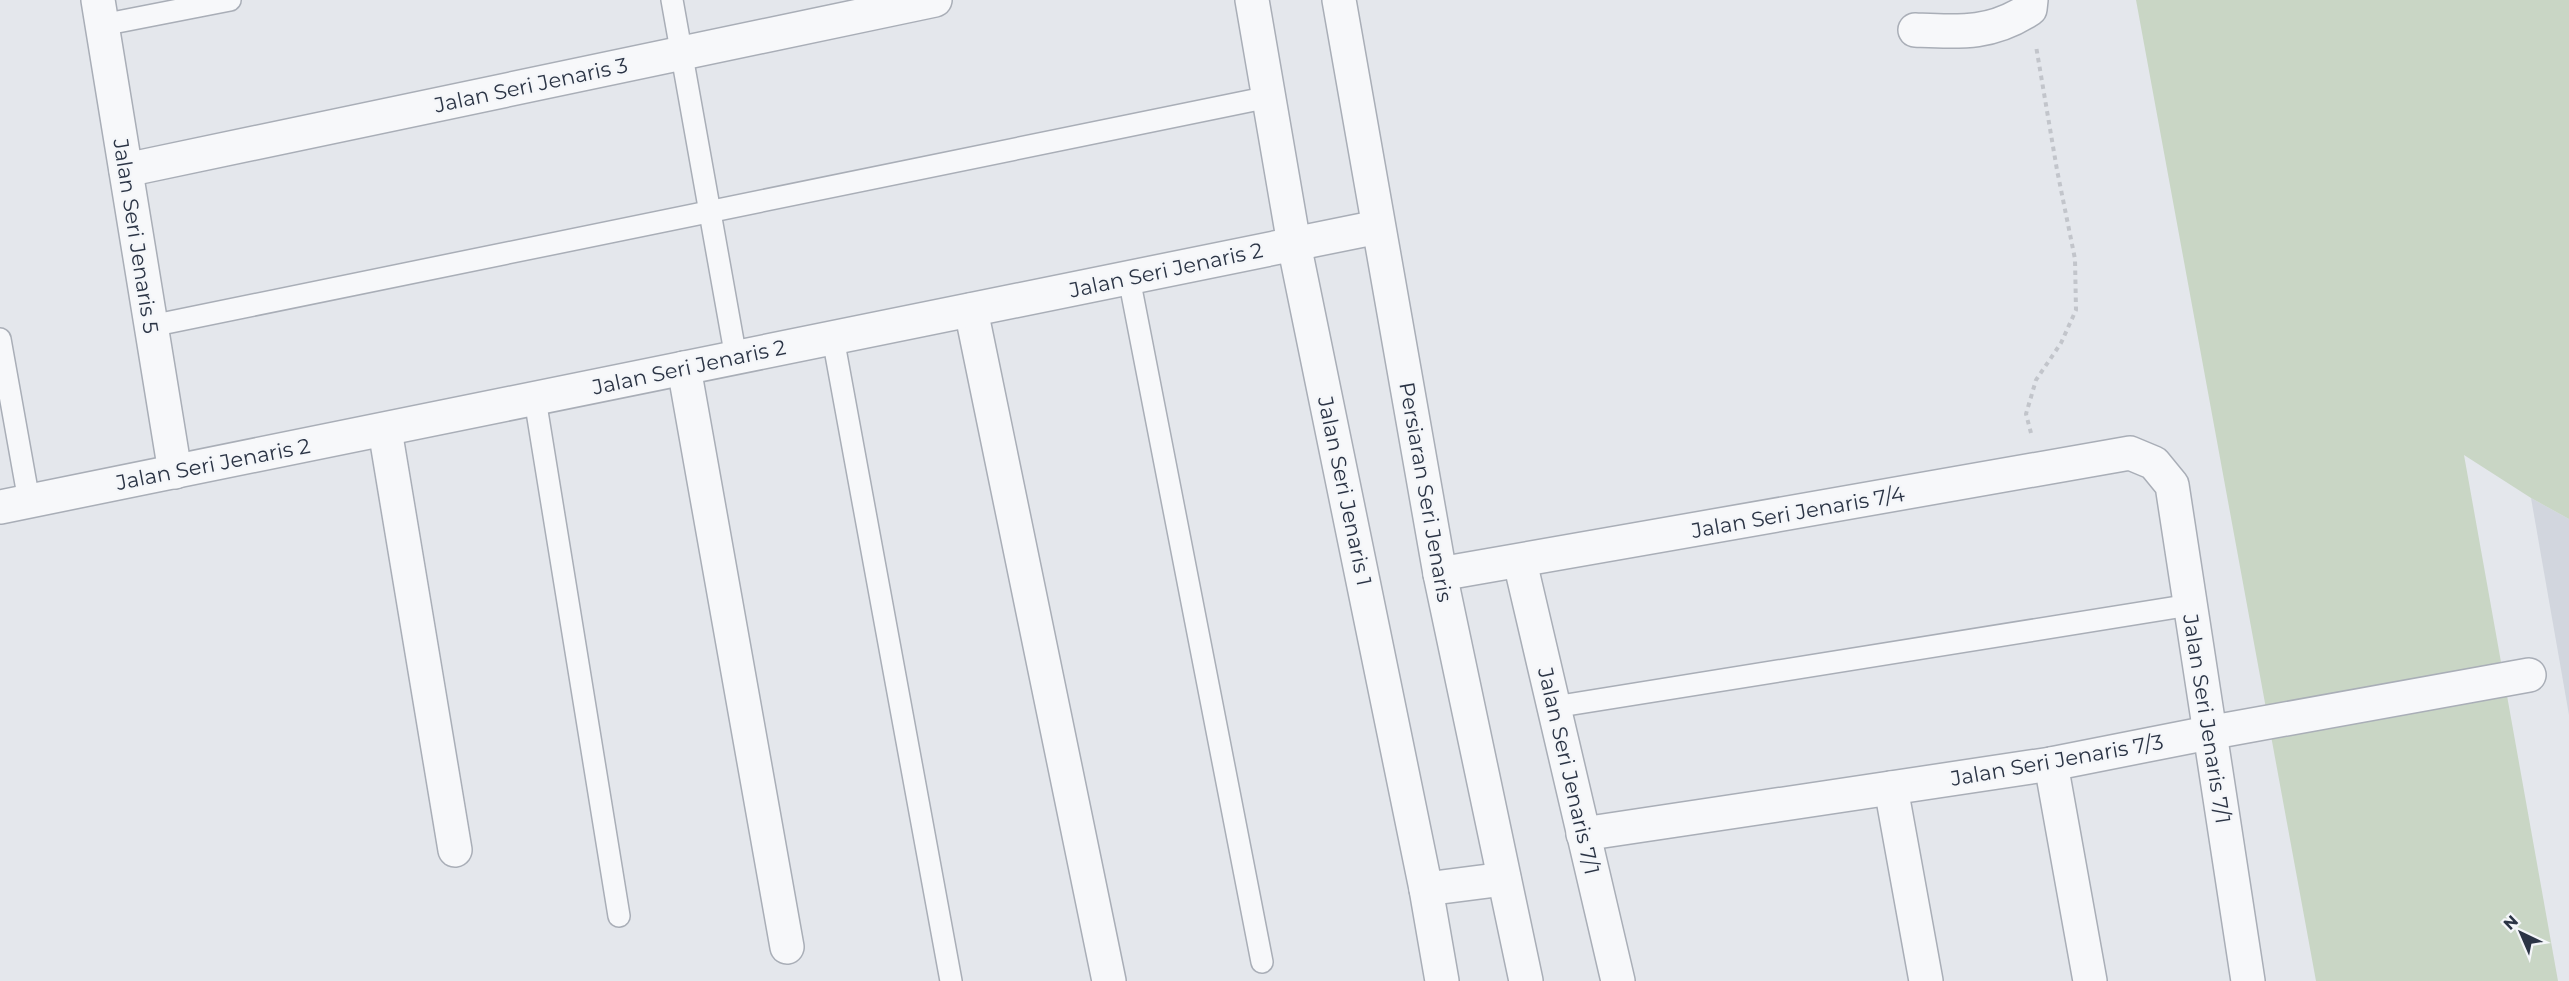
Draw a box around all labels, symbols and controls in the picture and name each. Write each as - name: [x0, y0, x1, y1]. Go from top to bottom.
- street label: Jalan Seri Jenaris 3: [431, 52, 630, 118]
- street label: Jalan Seri Jenaris 5: [108, 136, 164, 335]
- street label: Jalan Seri Jenaris 2: [1066, 237, 1265, 303]
- street label: Jalan Seri Jenaris 2: [589, 334, 788, 400]
- street label: Persiaran Seri Jenaris: [1394, 380, 1458, 604]
- street label: Jalan Seri Jenaris 1: [1313, 393, 1377, 588]
- street label: Jalan Seri Jenaris 2: [113, 433, 312, 495]
- street label: Jalan Seri Jenaris 7/4: [1688, 481, 1907, 543]
- street label: Jalan Seri Jenaris 7/1: [2178, 611, 2236, 826]
- street label: Jalan Seri Jenaris 7/1: [1533, 664, 1605, 877]
- street label: Jalan Seri Jenaris 7/3: [1948, 729, 2165, 791]
- north arrow: [2491, 903, 2551, 963]
- text: N: [2500, 911, 2522, 934]

